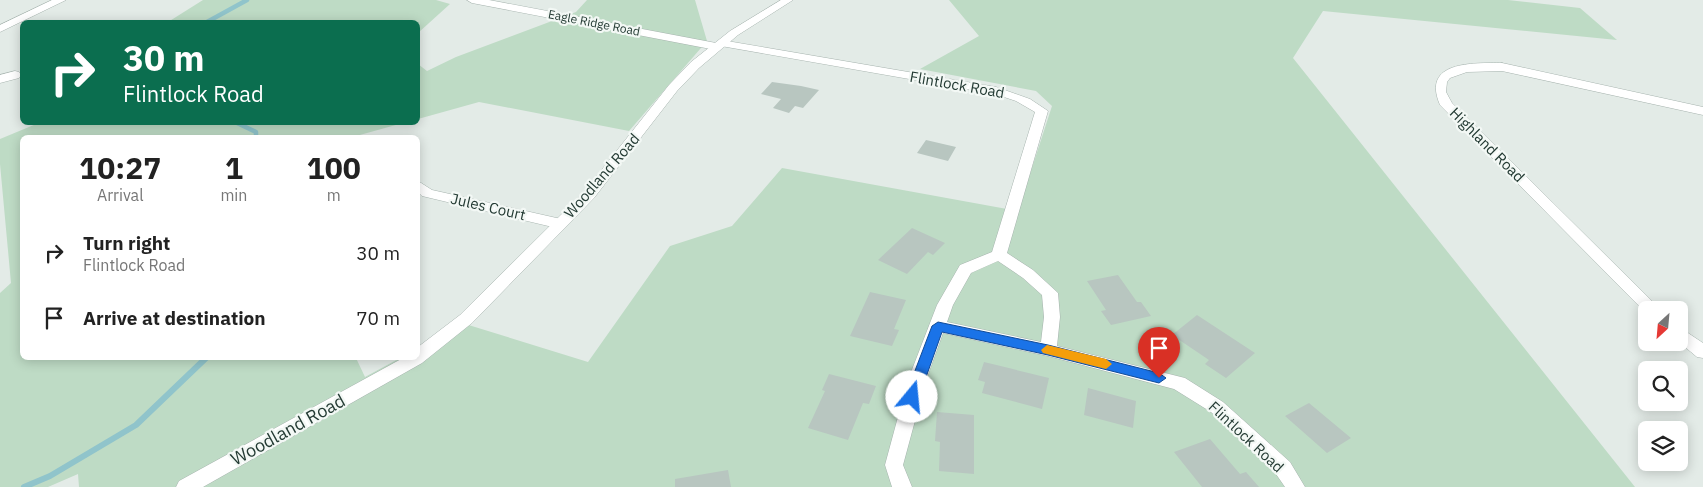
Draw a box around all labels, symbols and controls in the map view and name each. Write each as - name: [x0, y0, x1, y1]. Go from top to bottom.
- street label: Eagle Ridge Road: [547, 6, 641, 39]
- text: 30 m: [123, 35, 205, 81]
- icon: right: [40, 40, 105, 105]
- street label: Flintlock Road: [908, 67, 1006, 102]
- text: Flintlock Road: [123, 79, 264, 108]
- street label: Highland Road: [1446, 103, 1529, 186]
- street label: Woodland Road: [560, 129, 644, 222]
- text: 10:27: [79, 148, 161, 187]
- text: 1: [225, 148, 243, 187]
- text: 100: [307, 148, 361, 187]
- text: Arrival: [97, 185, 144, 205]
- text: min: [220, 185, 247, 205]
- text: m: [327, 185, 341, 205]
- street label: Jules Court: [449, 189, 527, 224]
- text: Turn right: [83, 231, 170, 255]
- icon: right: [40, 239, 68, 267]
- text: 30 m: [356, 241, 400, 265]
- text: Flintlock Road: [83, 255, 185, 275]
- north arrow: [1638, 301, 1688, 351]
- map controls: [1638, 301, 1688, 471]
- icon: arrive: [40, 304, 68, 332]
- text: Arrive at destination: [83, 306, 266, 330]
- text: 70 m: [356, 306, 400, 330]
- pin: [1138, 327, 1180, 378]
- icon: arrive: [1145, 334, 1173, 362]
- button: search: [1638, 361, 1688, 411]
- position arrow: [885, 370, 937, 422]
- street label: Woodland Road: [227, 389, 349, 470]
- street label: Flintlock Road: [1205, 397, 1288, 476]
- button: layers: [1638, 421, 1688, 471]

